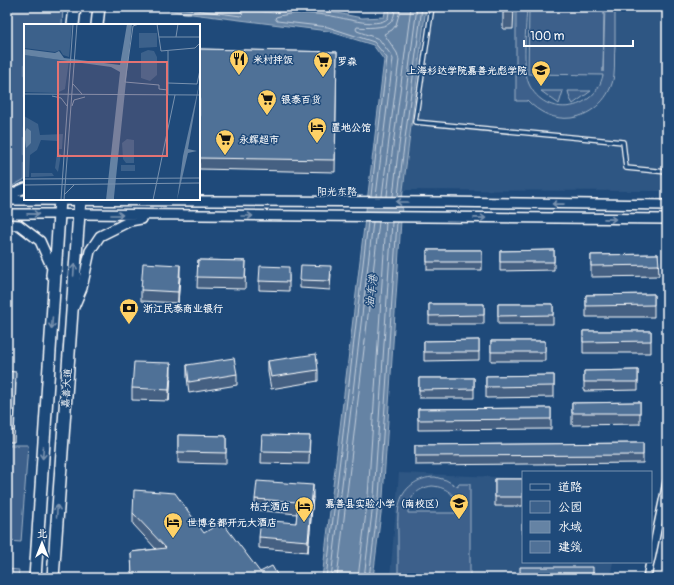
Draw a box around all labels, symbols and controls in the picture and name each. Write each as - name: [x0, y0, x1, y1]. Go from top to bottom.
- scale bar: [524, 22, 633, 48]
- inset map: [24, 24, 200, 200]
- text: 100 m: [530, 29, 565, 44]
- restaurant icon: 米村拌饭: [228, 48, 250, 76]
- supermarket icon: 罗森: [312, 50, 334, 78]
- place label: 米村拌饭: [253, 54, 293, 66]
- place label: 罗森: [337, 56, 357, 68]
- school or university icon: 上海杉达学院嘉善光彪学院: [530, 59, 552, 87]
- place label: 上海杉达学院嘉善光彪学院: [407, 65, 527, 77]
- supermarket icon: 银泰百货: [256, 88, 278, 116]
- place label: 银泰百货: [281, 94, 321, 106]
- hotel icon: 置地公馆: [306, 116, 328, 144]
- place label: 置地公馆: [331, 122, 371, 134]
- supermarket icon: 永辉超市: [214, 128, 236, 156]
- place label: 永辉超市: [239, 134, 279, 146]
- street label: 阳光东路: [317, 186, 357, 198]
- one-way arrow: [396, 198, 409, 206]
- one-way arrow: [552, 200, 565, 208]
- one-way arrow: [26, 210, 39, 218]
- one-way arrow: [110, 211, 123, 219]
- one-way arrow: [240, 212, 253, 220]
- one-way arrow: [473, 214, 486, 222]
- one-way arrow: [603, 215, 616, 223]
- one-way arrow: [71, 264, 78, 277]
- water label: 油车港: [363, 273, 380, 308]
- bank icon: 浙江民泰商业银行: [118, 297, 140, 325]
- place label: 浙江民泰商业银行: [143, 303, 223, 315]
- one-way arrow: [48, 316, 55, 329]
- street label: 嘉善大道: [60, 368, 74, 408]
- one-way arrow: [40, 446, 47, 459]
- legend: [522, 471, 652, 563]
- text: 道路: [558, 480, 582, 495]
- school or university icon: 嘉善县实验小学（南校区）: [448, 492, 470, 520]
- hotel icon: 桔子酒店: [293, 495, 315, 523]
- place label: 嘉善县实验小学（南校区）: [325, 498, 445, 510]
- text: 公园: [558, 500, 582, 515]
- place label: 桔子酒店: [250, 501, 290, 513]
- one-way arrow: [54, 505, 61, 518]
- hotel icon: 世博名都开元大酒店: [162, 511, 184, 539]
- place label: 世博名都开元大酒店: [187, 517, 277, 529]
- text: 水域: [558, 520, 582, 535]
- north arrow: [22, 523, 62, 563]
- text: 北: [37, 527, 48, 540]
- text: 建筑: [558, 540, 582, 555]

